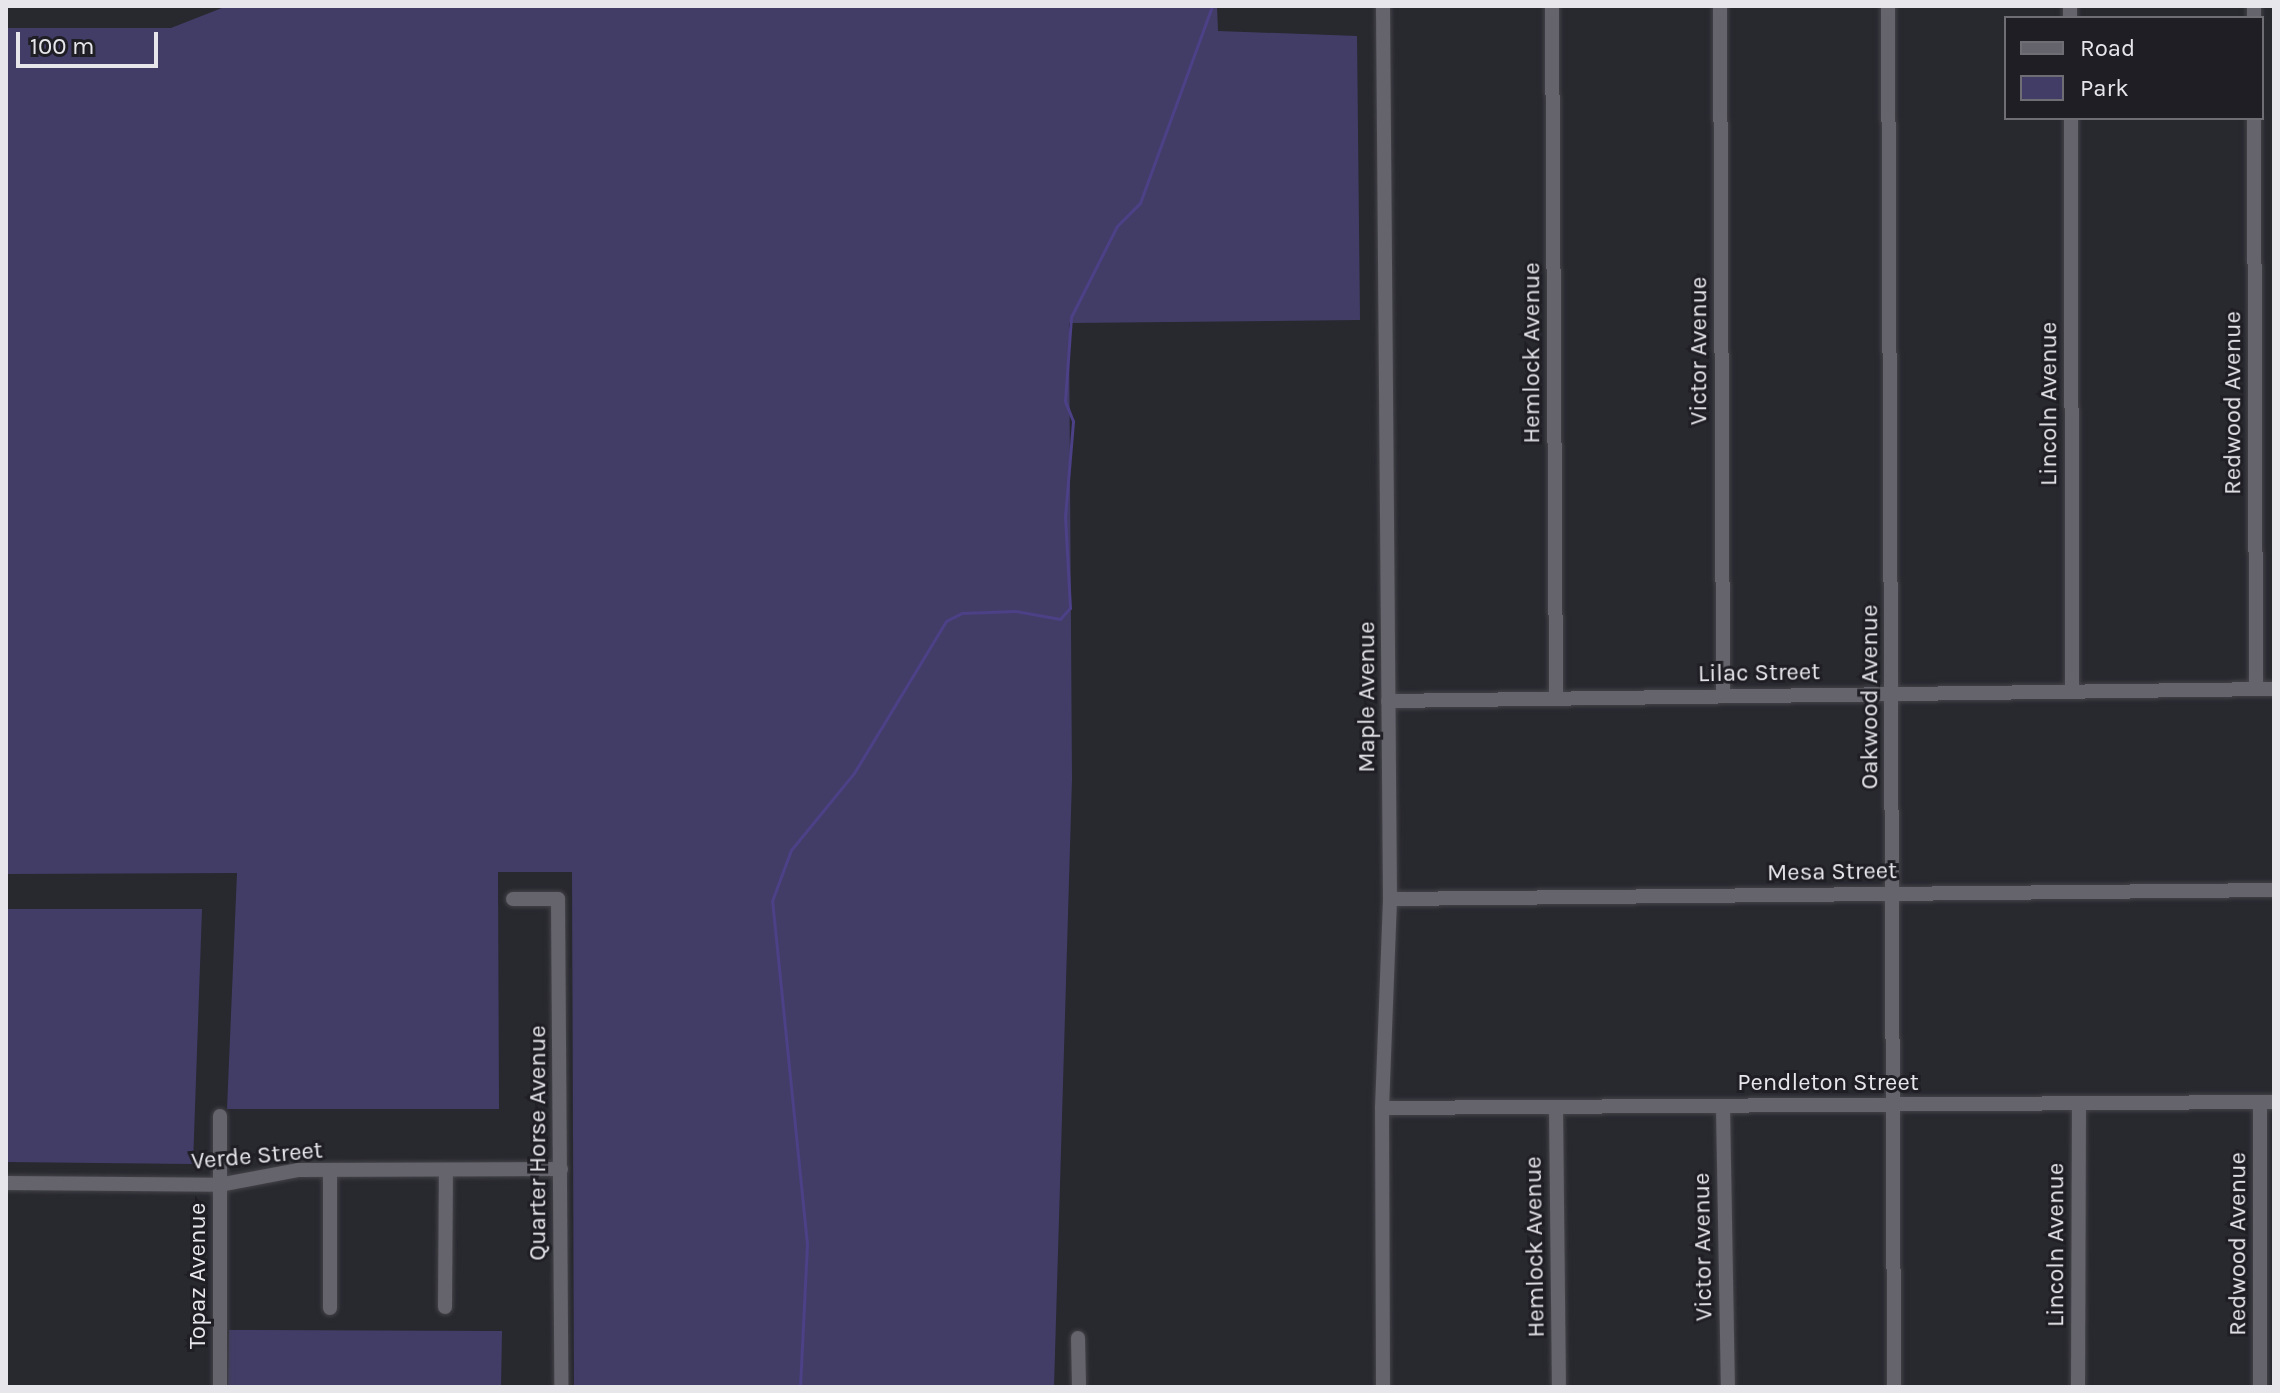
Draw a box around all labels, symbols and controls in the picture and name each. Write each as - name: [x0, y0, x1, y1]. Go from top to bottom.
- scale bar: [20, 16, 162, 66]
- legend: [2004, 16, 2264, 120]
- text: 100 m: [30, 32, 95, 60]
- text: Road: [2080, 34, 2135, 62]
- text: Park: [2080, 74, 2129, 102]
- street label: Hemlock Avenue: [1518, 262, 1546, 444]
- street label: Victor Avenue: [1685, 277, 1713, 425]
- street label: Redwood Avenue: [2219, 311, 2247, 495]
- street label: Lincoln Avenue: [2035, 322, 2063, 486]
- street label: Oakwood Avenue: [1856, 605, 1884, 789]
- street label: Maple Avenue: [1353, 621, 1381, 773]
- street label: Lilac Street: [1698, 658, 1820, 688]
- street label: Mesa Street: [1767, 856, 1897, 888]
- street label: Quarter Horse Avenue: [524, 1025, 552, 1261]
- street label: Pendleton Street: [1737, 1069, 1919, 1097]
- street label: Verde Street: [190, 1136, 324, 1176]
- street label: Redwood Avenue: [2224, 1152, 2252, 1336]
- street label: Hemlock Avenue: [1519, 1156, 1551, 1338]
- street label: Lincoln Avenue: [2042, 1163, 2070, 1327]
- street label: Victor Avenue: [1687, 1172, 1719, 1322]
- street label: Topaz Avenue: [184, 1203, 212, 1349]

